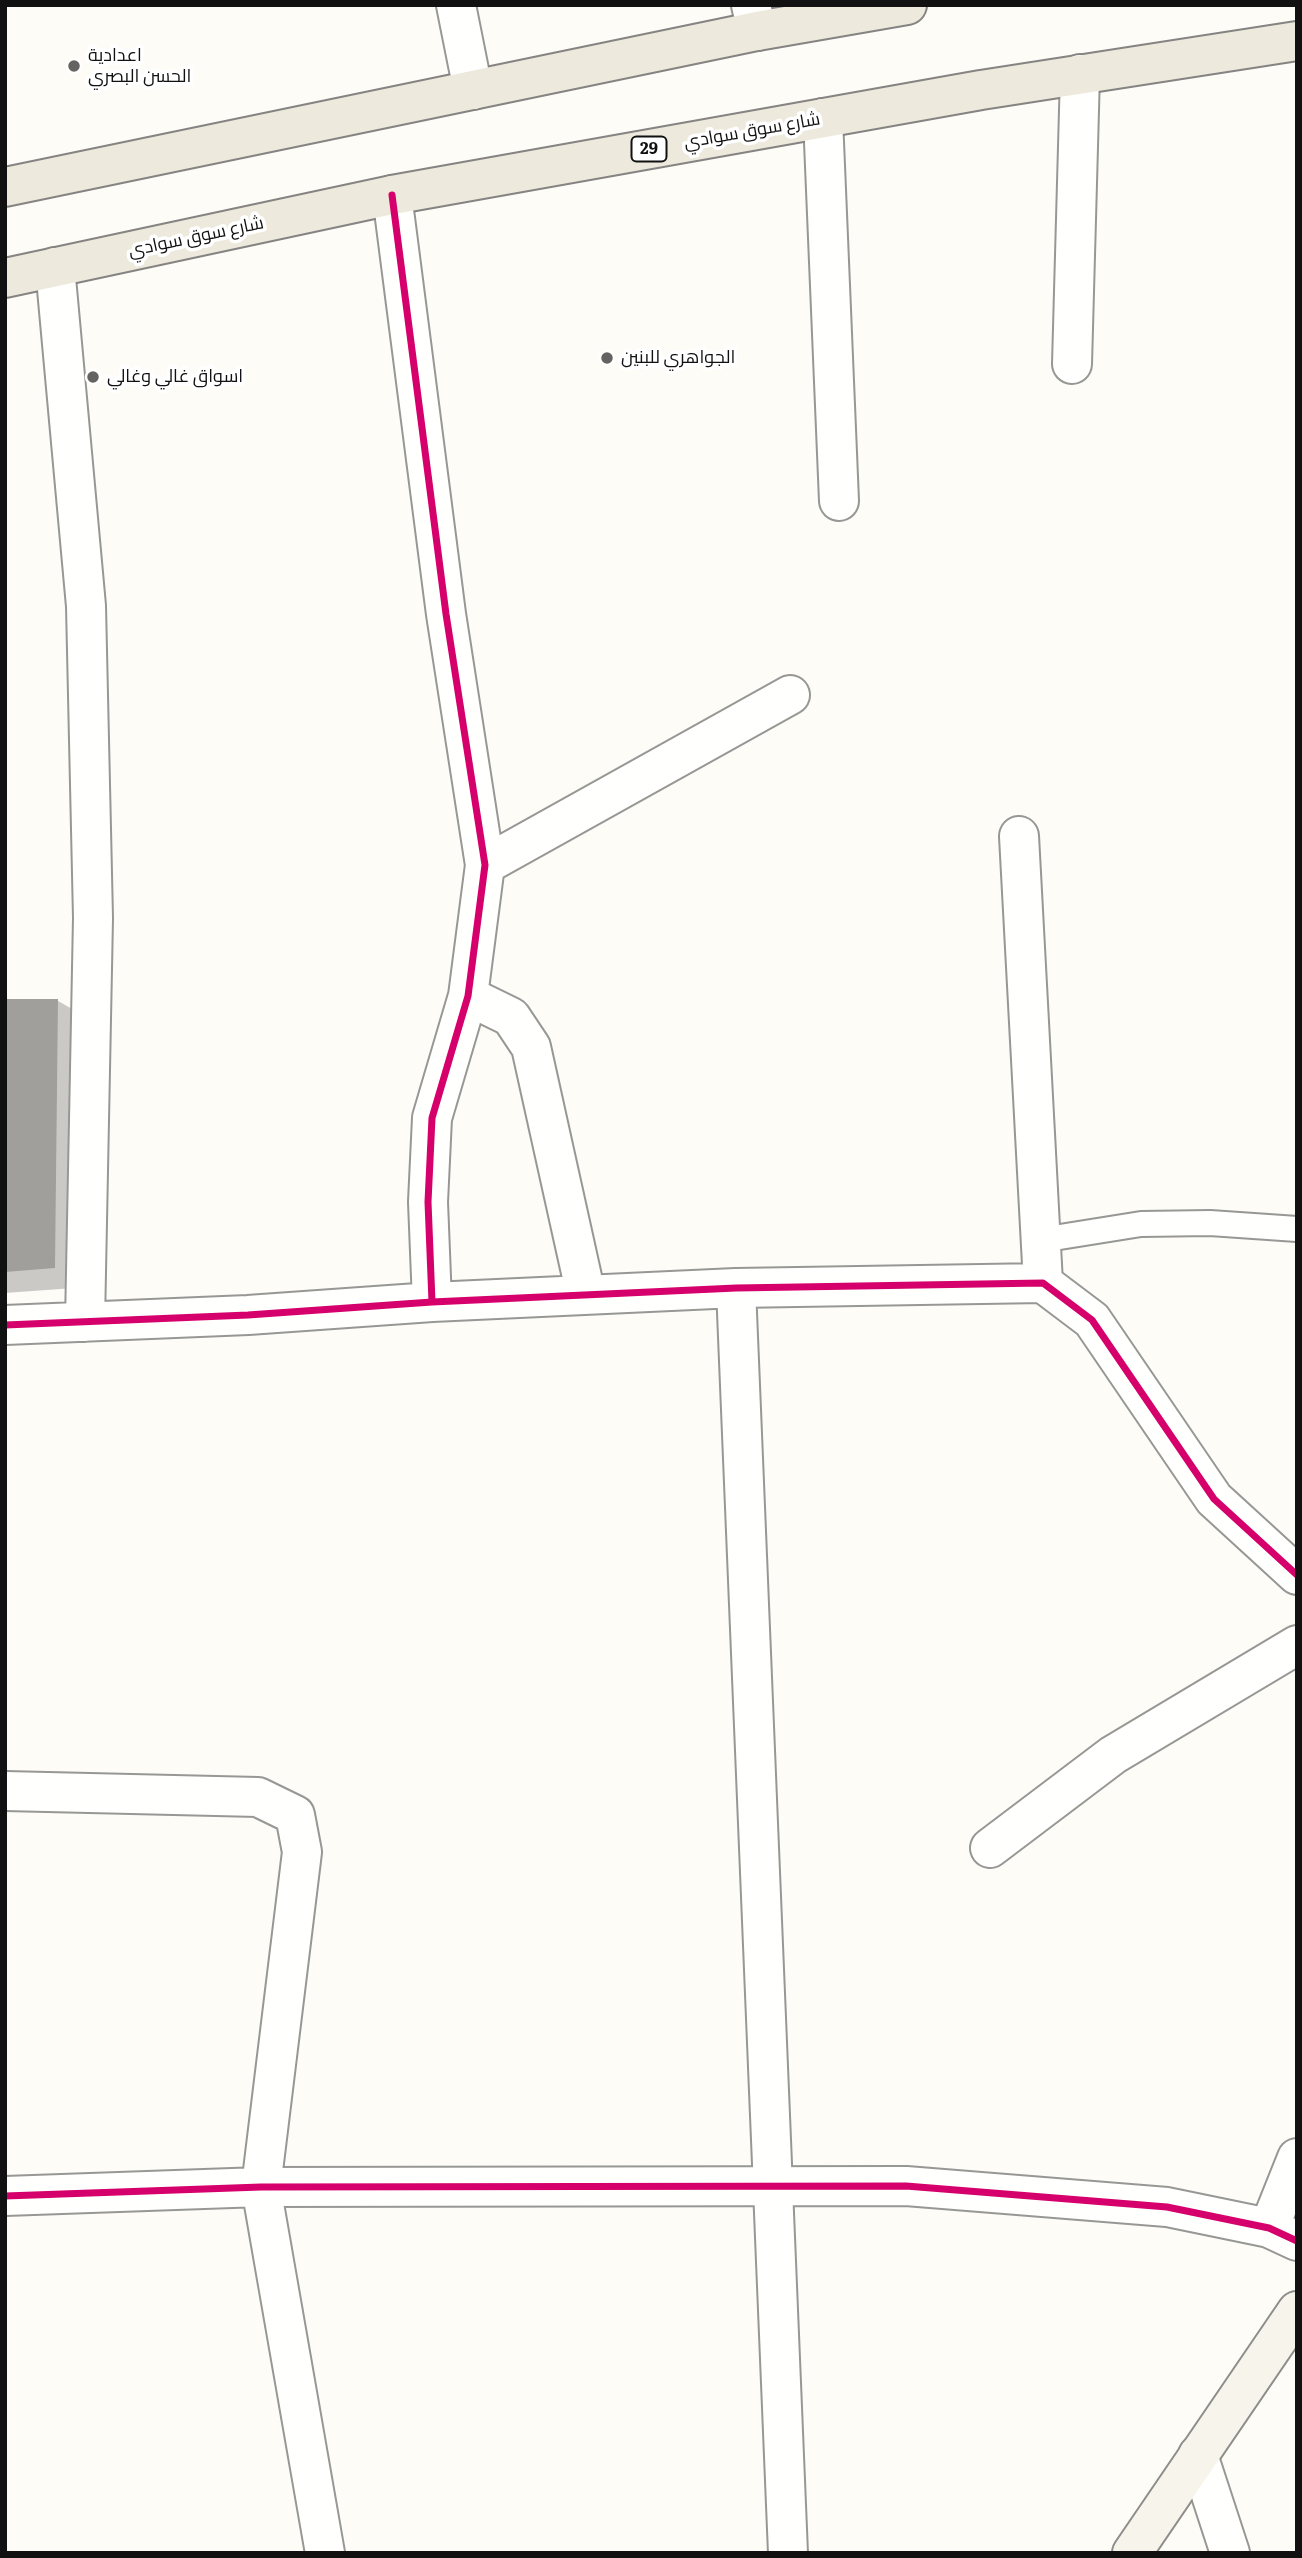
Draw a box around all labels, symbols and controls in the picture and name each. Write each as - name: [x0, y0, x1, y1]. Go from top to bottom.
- place label: اعدادية الحسن البصري: [88, 45, 191, 88]
- marker: اعدادية الحسن البصري: [66, 58, 82, 74]
- street label: شارع سوق سوادي: [682, 108, 822, 154]
- road number: 29: [632, 136, 666, 162]
- street label: شارع سوق سوادي: [126, 212, 266, 262]
- place label: الجواهري للبنين: [621, 347, 735, 369]
- marker: الجواهري للبنين: [599, 350, 615, 366]
- place label: اسواق غالي وغالي: [107, 366, 243, 388]
- marker: اسواق غالي وغالي: [85, 369, 101, 385]

